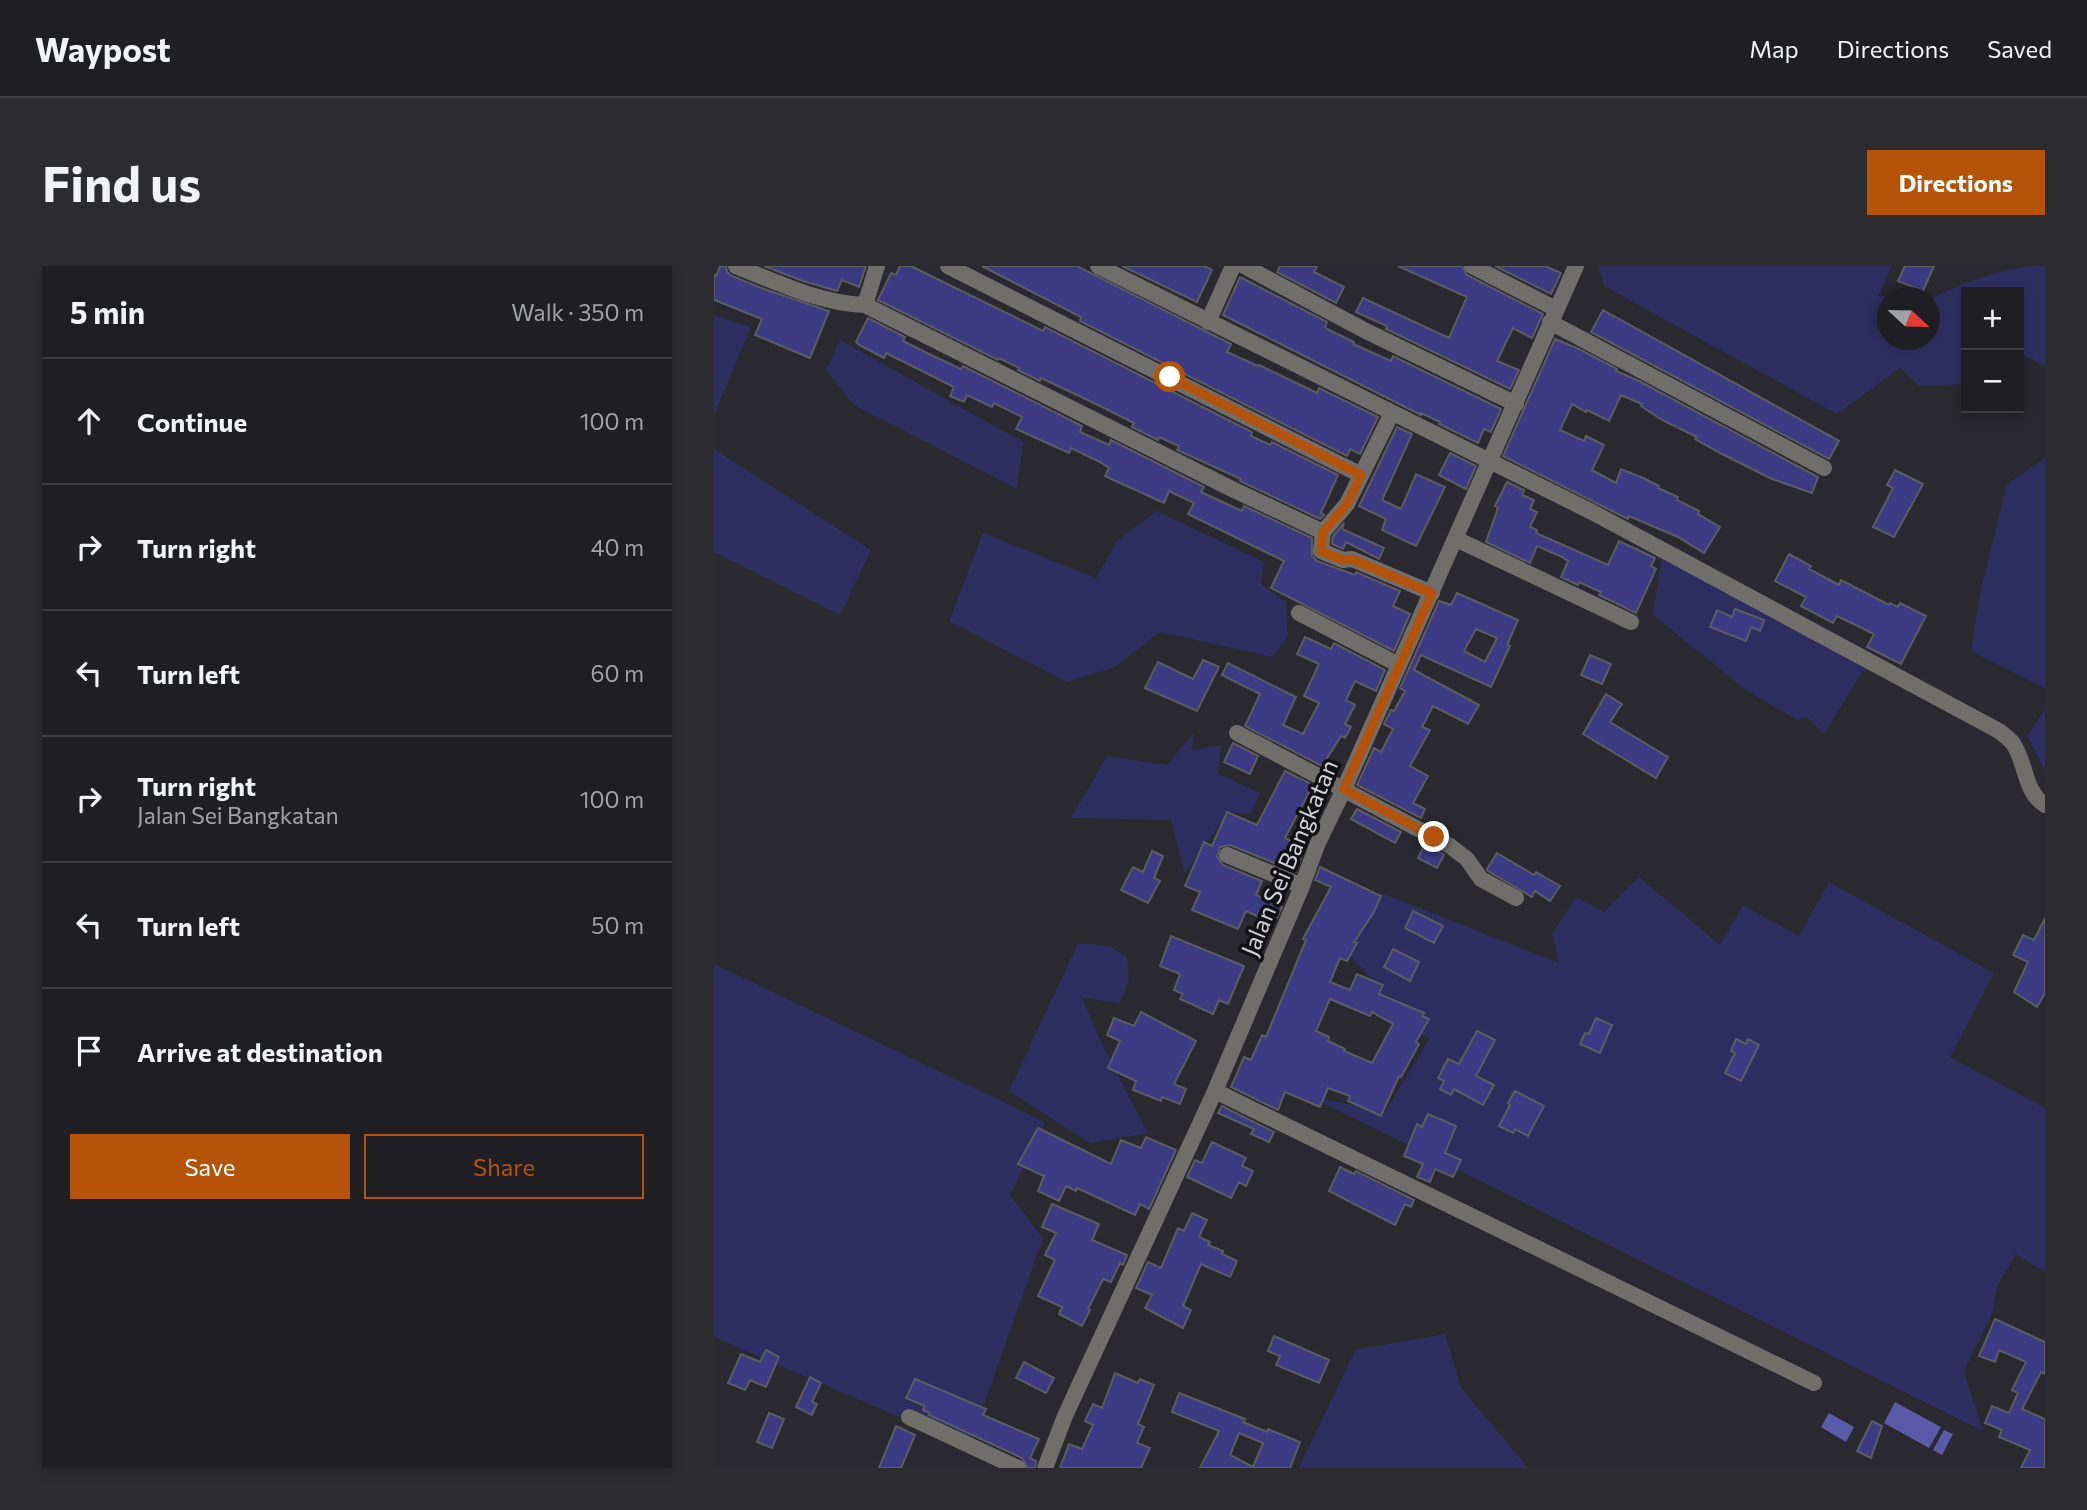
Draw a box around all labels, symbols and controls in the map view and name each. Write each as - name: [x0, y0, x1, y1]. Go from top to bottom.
- text: Waypost: [35, 28, 171, 69]
- text: Map: [1749, 34, 1799, 63]
- text: Directions: [1837, 34, 1949, 63]
- text: Saved: [1987, 34, 2052, 63]
- button: Directions: [1867, 150, 2045, 215]
- text: Find us: [42, 152, 201, 212]
- north arrow: [1877, 287, 1940, 350]
- map controls: [1961, 287, 2024, 413]
- button: +: [1961, 287, 2024, 350]
- text: 5 min: [70, 293, 145, 330]
- text: Walk · 350 m: [511, 298, 644, 326]
- button: −: [1961, 350, 2024, 413]
- route start: [1154, 361, 1185, 392]
- icon: ahead: [70, 402, 108, 440]
- text: Continue: [137, 406, 247, 437]
- text: 100 m: [580, 407, 644, 435]
- icon: right: [70, 528, 108, 566]
- text: Turn right: [137, 532, 256, 563]
- text: 40 m: [591, 533, 644, 561]
- icon: left: [70, 654, 108, 692]
- text: Turn left: [137, 658, 240, 689]
- text: 60 m: [591, 659, 644, 687]
- street label: Jalan Sei Bangkatan: [1234, 755, 1343, 960]
- text: Turn right: [137, 770, 256, 801]
- icon: right: [70, 780, 108, 818]
- text: 100 m: [580, 785, 644, 813]
- text: Jalan Sei Bangkatan: [137, 801, 339, 829]
- route end: [1418, 821, 1449, 852]
- icon: left: [70, 906, 108, 944]
- text: Turn left: [137, 910, 240, 941]
- text: 50 m: [591, 911, 644, 939]
- icon: arrive: [70, 1032, 108, 1070]
- text: Arrive at destination: [137, 1036, 383, 1067]
- button: Save: [70, 1134, 350, 1199]
- button: Share: [364, 1134, 644, 1199]

